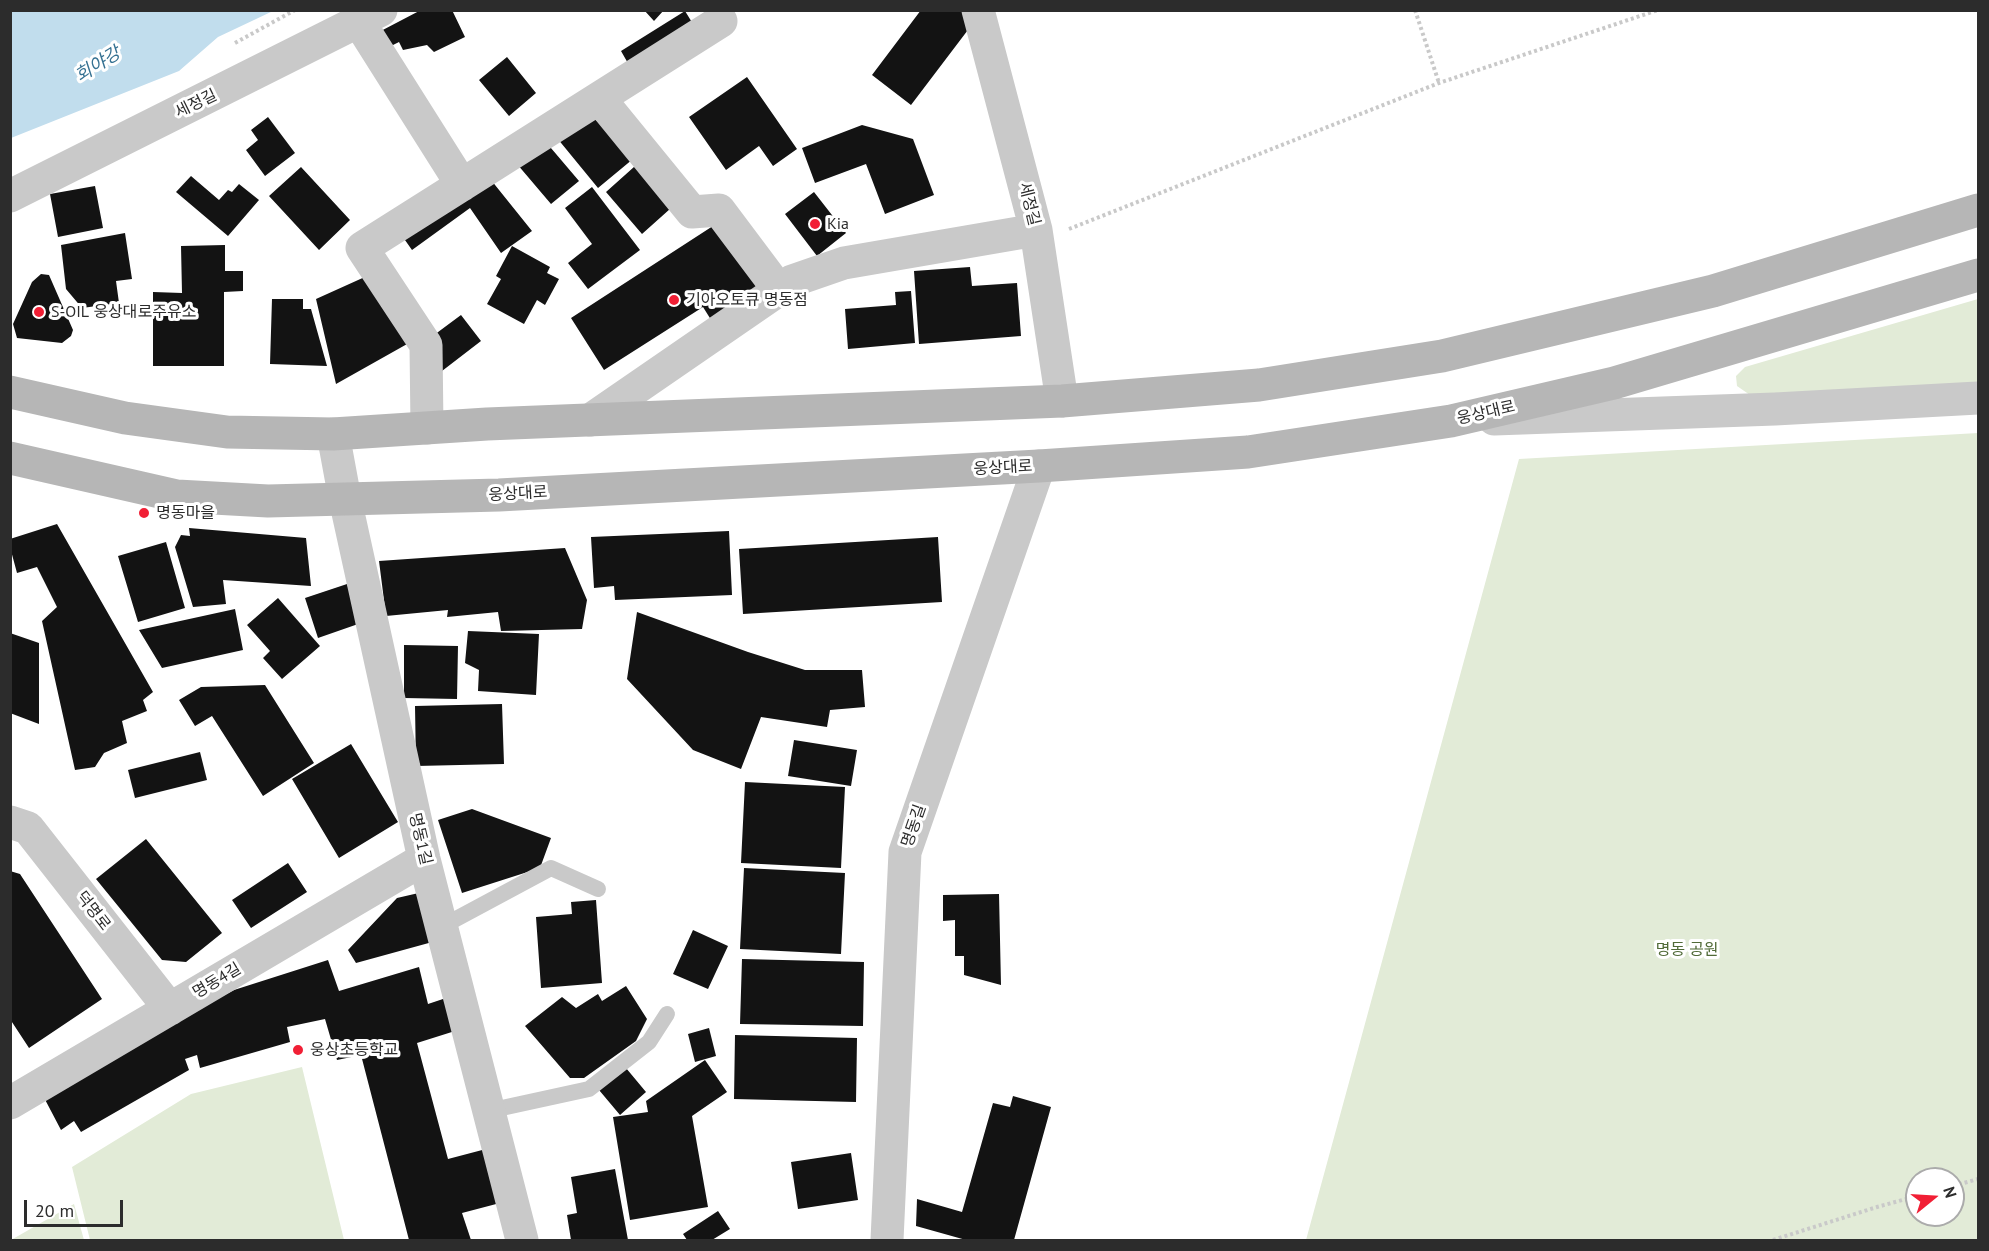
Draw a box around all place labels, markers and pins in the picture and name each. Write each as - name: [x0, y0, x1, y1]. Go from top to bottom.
- place label: Kia: [827, 214, 849, 234]
- marker: Kia: [808, 217, 822, 231]
- place label: 기아오토큐 명동점: [686, 290, 808, 310]
- marker: 기아오토큐 명동점: [667, 293, 681, 307]
- place label: S-OIL 웅상대로주유소: [51, 302, 196, 322]
- marker: S-OIL 웅상대로주유소: [32, 305, 46, 319]
- place label: 명동마을: [156, 503, 215, 523]
- marker: 명동마을: [137, 506, 151, 520]
- place label: 웅상초등학교: [310, 1040, 398, 1060]
- marker: 웅상초등학교: [291, 1043, 305, 1057]

